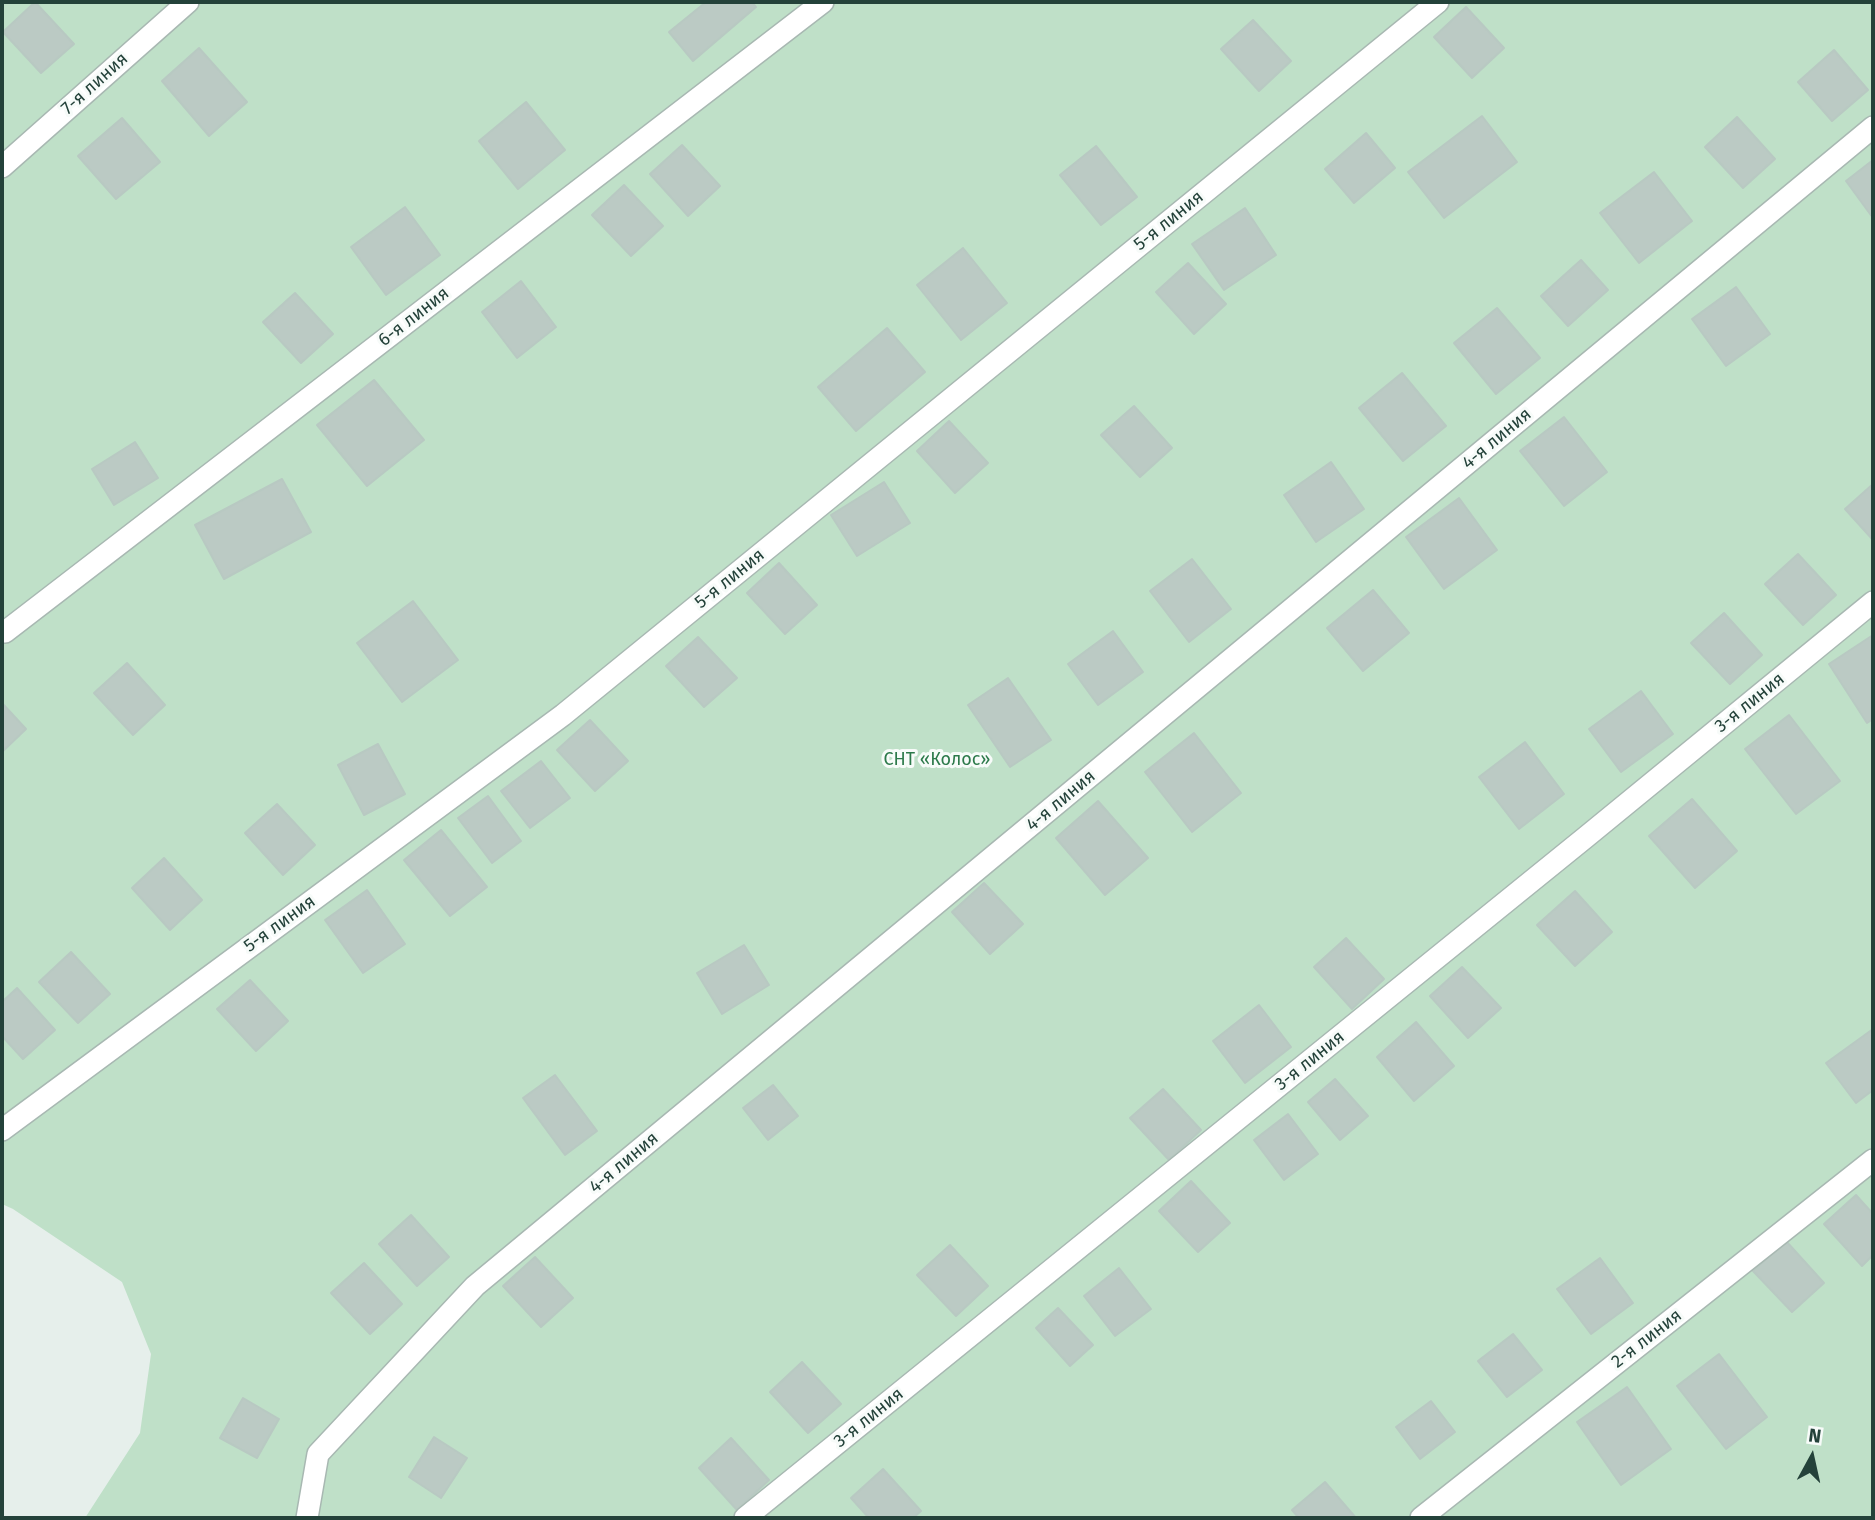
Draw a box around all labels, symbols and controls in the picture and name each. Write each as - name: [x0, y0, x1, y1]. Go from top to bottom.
- street label: 7-я линия: [57, 48, 133, 120]
- street label: 5-я линия: [1130, 186, 1208, 256]
- street label: 6-я линия: [374, 283, 454, 351]
- street label: 4-я линия: [1458, 404, 1536, 474]
- street label: 5-я линия: [691, 544, 769, 614]
- street label: 3-я линия: [1711, 668, 1789, 738]
- park label: СНТ «Колос»: [883, 749, 991, 771]
- street label: 4-я линия: [1022, 766, 1100, 836]
- street label: 5-я линия: [240, 891, 320, 957]
- street label: 3-я линия: [1271, 1026, 1349, 1096]
- street label: 4-я линия: [585, 1128, 663, 1198]
- street label: 2-я линия: [1608, 1305, 1686, 1373]
- street label: 3-я линия: [830, 1383, 908, 1453]
- north arrow: [1777, 1422, 1847, 1492]
- text: N: [1807, 1423, 1823, 1448]

